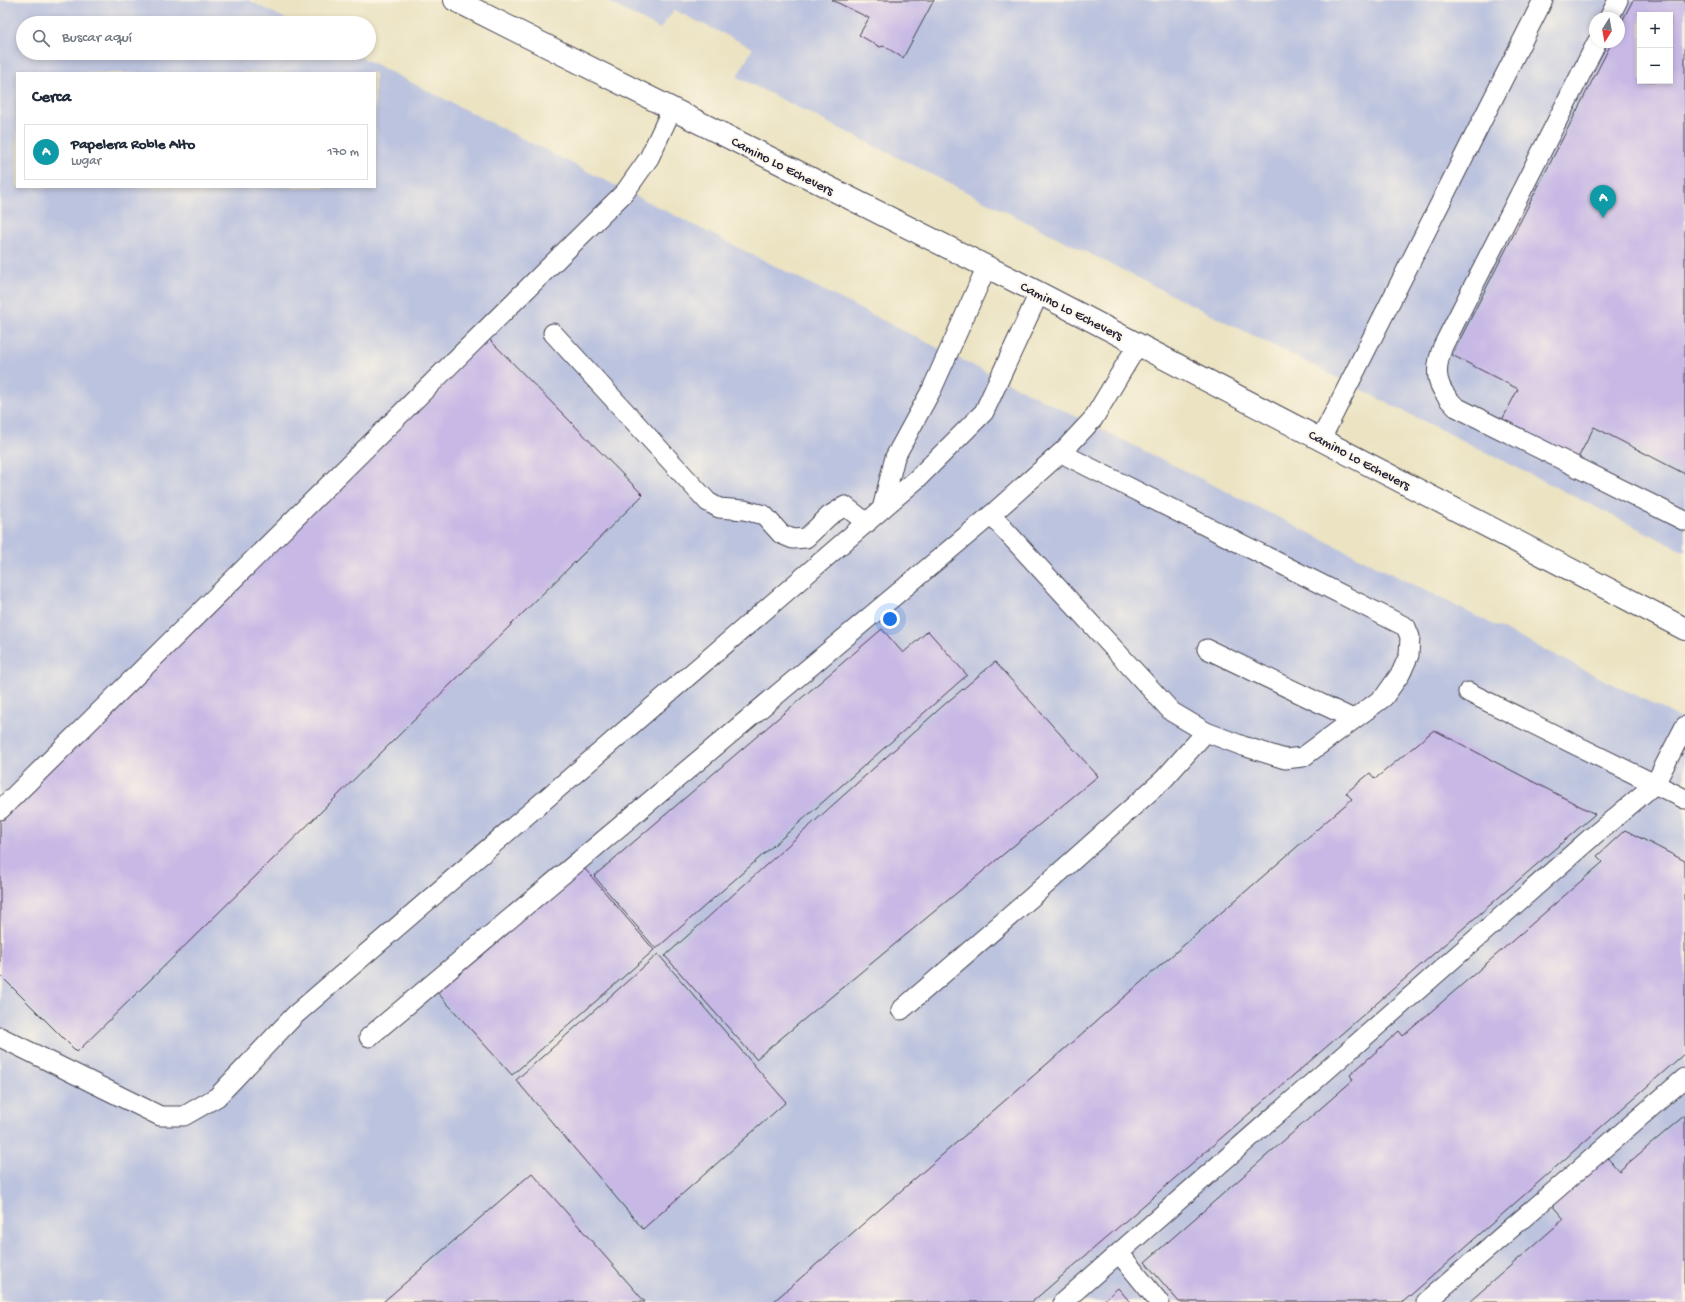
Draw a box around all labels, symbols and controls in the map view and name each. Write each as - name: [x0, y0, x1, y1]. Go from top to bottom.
- north arrow: [1589, 12, 1625, 48]
- map controls: [1637, 12, 1673, 84]
- button: +: [1637, 12, 1673, 48]
- search box: [16, 16, 376, 60]
- icon: search: [30, 27, 52, 49]
- text: Buscar aquí: [62, 29, 132, 47]
- button: −: [1637, 48, 1673, 84]
- text: Cerca: [32, 88, 71, 108]
- street label: Camino Lo Echevers: [728, 134, 837, 201]
- text: Papelera Roble Alto: [71, 136, 195, 154]
- text: A: [42, 145, 50, 160]
- text: 170 m: [327, 145, 359, 160]
- text: Lugar: [71, 154, 101, 169]
- pin: A: [1590, 185, 1616, 218]
- street label: Camino Lo Echevers: [1017, 279, 1126, 346]
- street label: Camino Lo Echevers: [1305, 427, 1413, 496]
- your location: [880, 609, 900, 629]

